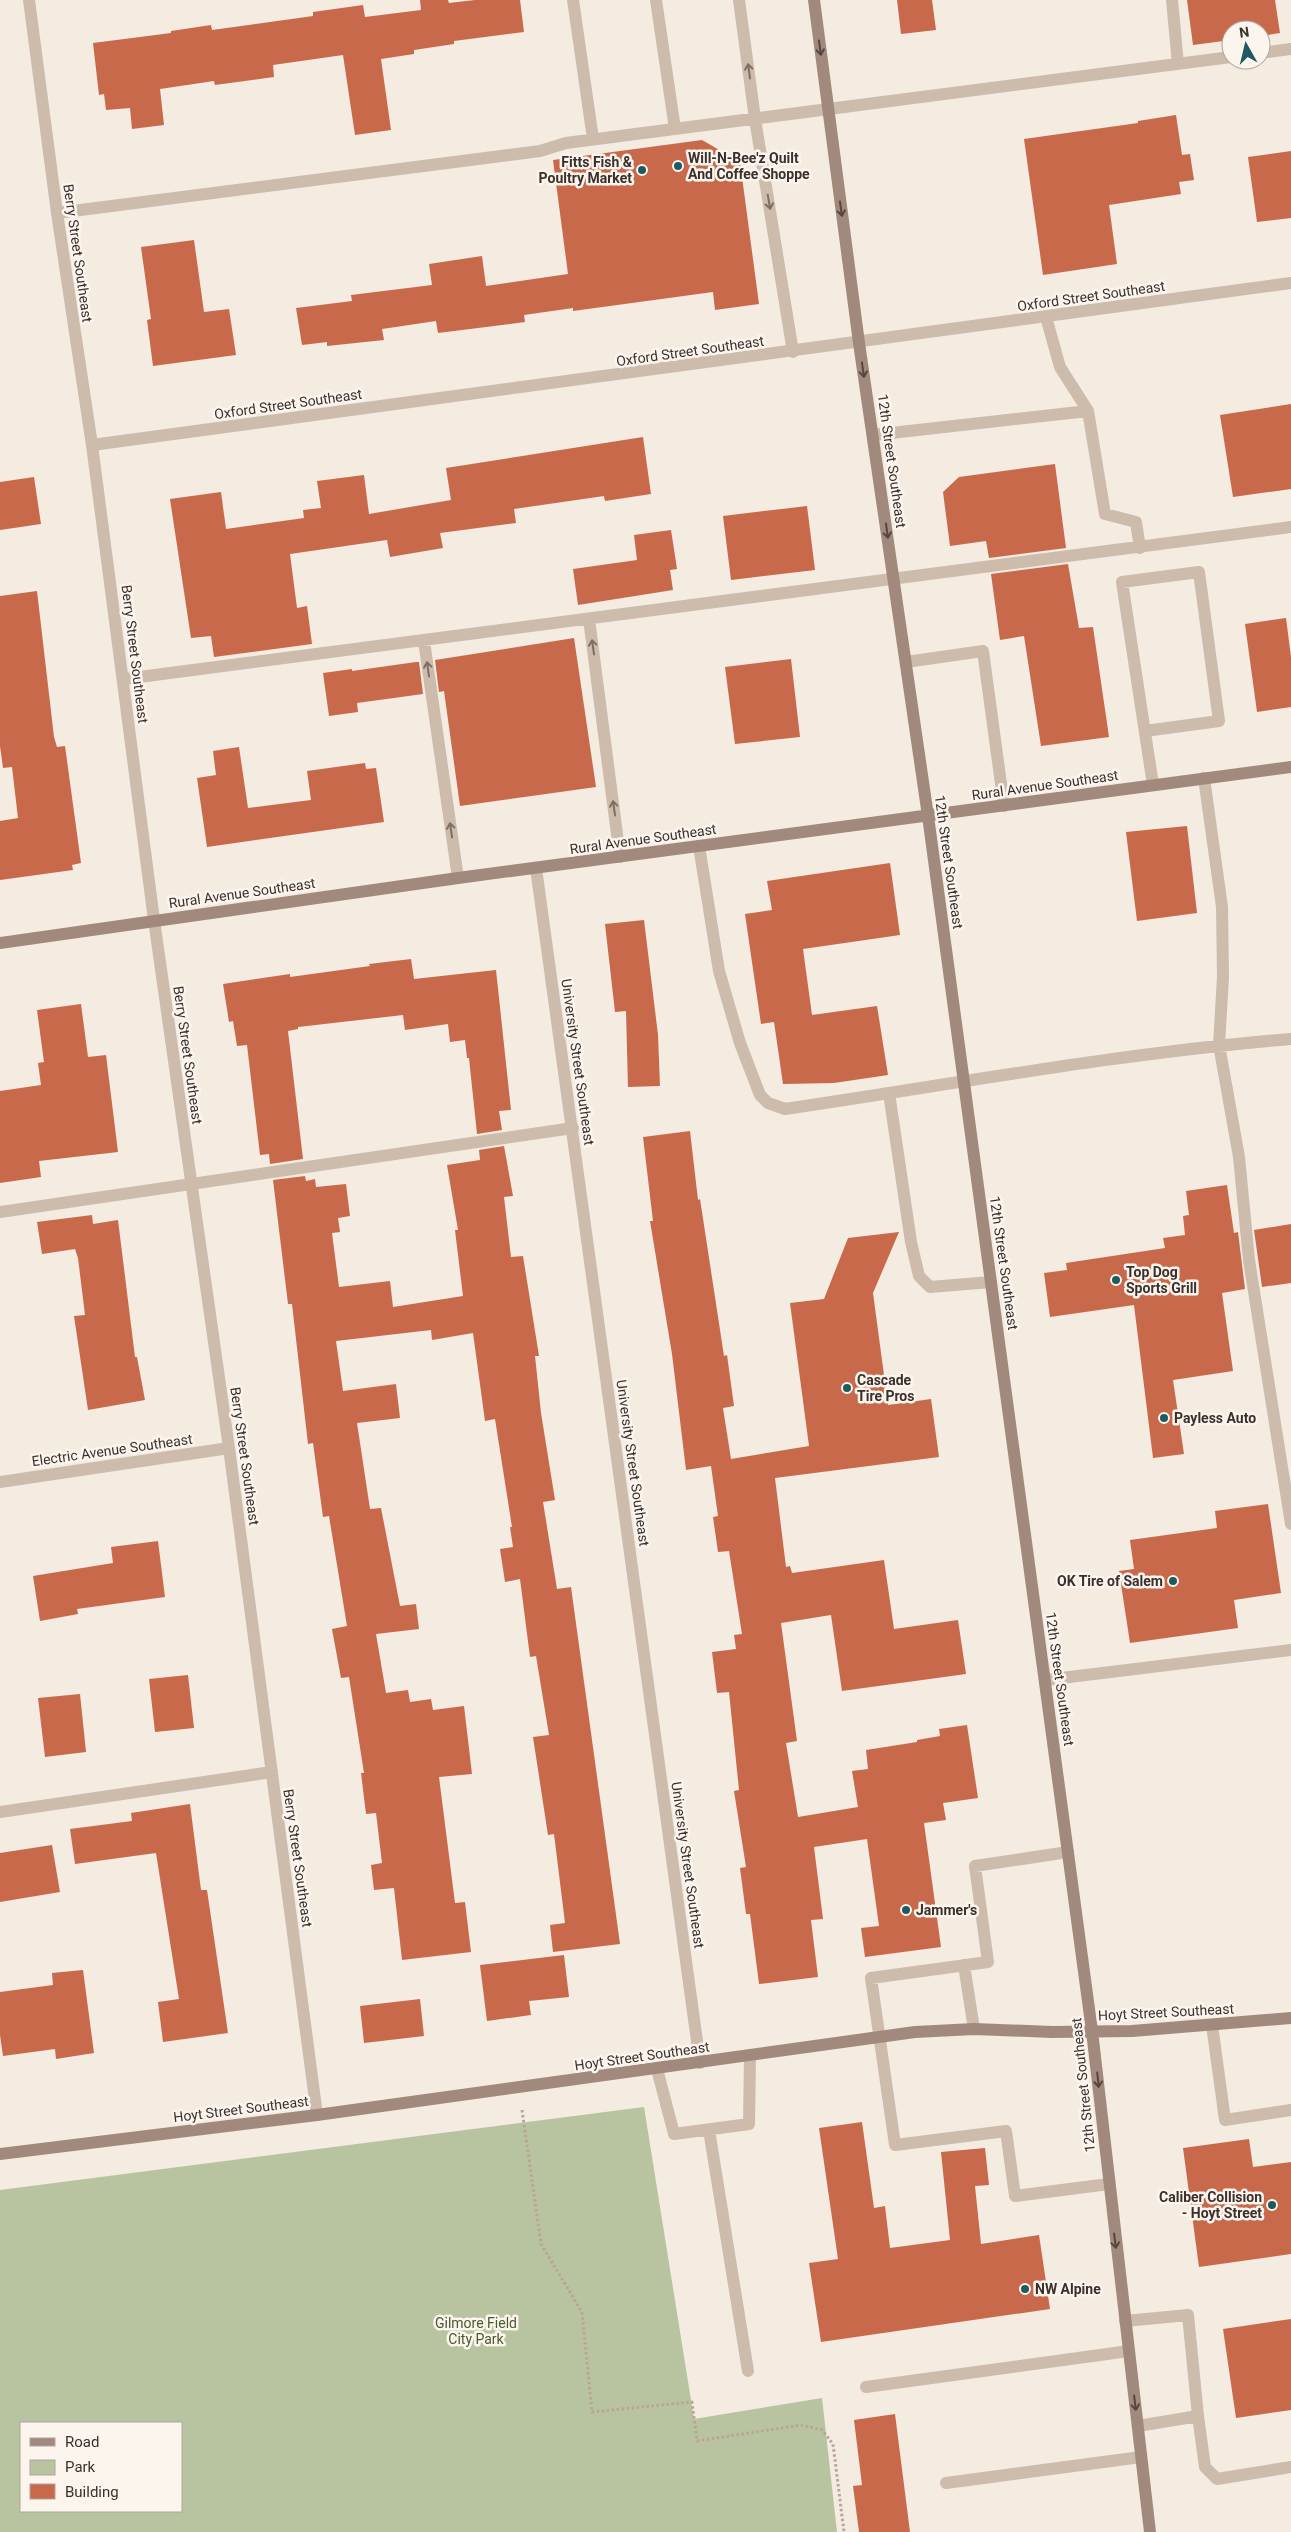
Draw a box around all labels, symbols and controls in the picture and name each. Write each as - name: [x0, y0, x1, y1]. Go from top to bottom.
- north arrow: [1221, 20, 1271, 70]
- text: N: [1238, 24, 1250, 41]
- one-way arrow: [815, 40, 825, 56]
- one-way arrow: [743, 63, 753, 79]
- place label: Will-N-Bee'z Quilt And Coffee Shoppe: [688, 150, 810, 182]
- place label: Fitts Fish & Poultry Market: [539, 154, 633, 186]
- marker: Will-N-Bee'z Quilt And Coffee Shoppe: [672, 160, 684, 172]
- marker: Fitts Fish & Poultry Market: [636, 164, 648, 176]
- street label: Berry Street Southeast: [60, 183, 96, 324]
- one-way arrow: [765, 194, 775, 210]
- one-way arrow: [837, 201, 847, 217]
- street label: Oxford Street Southeast: [1016, 278, 1166, 314]
- street label: Oxford Street Southeast: [615, 333, 765, 369]
- one-way arrow: [859, 362, 869, 378]
- street label: Oxford Street Southeast: [213, 386, 363, 422]
- street label: 12th Street Southeast: [875, 393, 909, 529]
- one-way arrow: [882, 523, 892, 539]
- street label: Berry Street Southeast: [119, 584, 151, 725]
- one-way arrow: [587, 640, 597, 656]
- one-way arrow: [423, 662, 433, 678]
- street label: Rural Avenue Southeast: [971, 767, 1120, 803]
- street label: 12th Street Southeast: [932, 794, 966, 930]
- one-way arrow: [609, 801, 619, 817]
- street label: Rural Avenue Southeast: [569, 821, 718, 857]
- one-way arrow: [446, 823, 456, 839]
- street label: Rural Avenue Southeast: [168, 875, 317, 911]
- street label: University Street Southeast: [558, 978, 598, 1147]
- street label: Berry Street Southeast: [170, 985, 206, 1126]
- street label: 12th Street Southeast: [987, 1195, 1021, 1331]
- place label: Top Dog Sports Grill: [1126, 1264, 1197, 1296]
- marker: Top Dog Sports Grill: [1110, 1274, 1122, 1286]
- place label: Cascade Tire Pros: [857, 1372, 914, 1404]
- street label: University Street Southeast: [613, 1379, 653, 1548]
- marker: Cascade Tire Pros: [841, 1382, 853, 1394]
- street label: Berry Street Southeast: [227, 1386, 263, 1527]
- place label: Payless Auto: [1174, 1410, 1256, 1426]
- marker: Payless Auto: [1158, 1412, 1170, 1424]
- street label: Electric Avenue Southeast: [31, 1431, 194, 1469]
- place label: OK Tire of Salem: [1057, 1573, 1163, 1589]
- marker: OK Tire of Salem: [1167, 1575, 1179, 1587]
- street label: 12th Street Southeast: [1043, 1611, 1077, 1747]
- street label: University Street Southeast: [668, 1781, 708, 1950]
- street label: Berry Street Southeast: [280, 1788, 316, 1929]
- place label: Jammer's: [916, 1902, 977, 1918]
- marker: Jammer's: [900, 1904, 912, 1916]
- street label: Hoyt Street Southeast: [1098, 2000, 1235, 2024]
- street label: 12th Street Southeast: [1068, 2017, 1098, 2153]
- street label: Hoyt Street Southeast: [573, 2039, 711, 2073]
- one-way arrow: [1093, 2071, 1103, 2087]
- street label: Hoyt Street Southeast: [172, 2093, 310, 2125]
- place label: Caliber Collision - Hoyt Street: [1159, 2189, 1262, 2221]
- marker: Caliber Collision - Hoyt Street: [1266, 2199, 1278, 2211]
- one-way arrow: [1110, 2233, 1120, 2249]
- place label: NW Alpine: [1035, 2281, 1101, 2297]
- marker: NW Alpine: [1019, 2283, 1031, 2295]
- park label: Gilmore Field City Park: [435, 2315, 517, 2347]
- one-way arrow: [1130, 2394, 1140, 2410]
- legend: [20, 2422, 182, 2512]
- text: Road: [65, 2433, 99, 2451]
- text: Park: [65, 2458, 96, 2476]
- text: Building: [65, 2483, 119, 2501]

